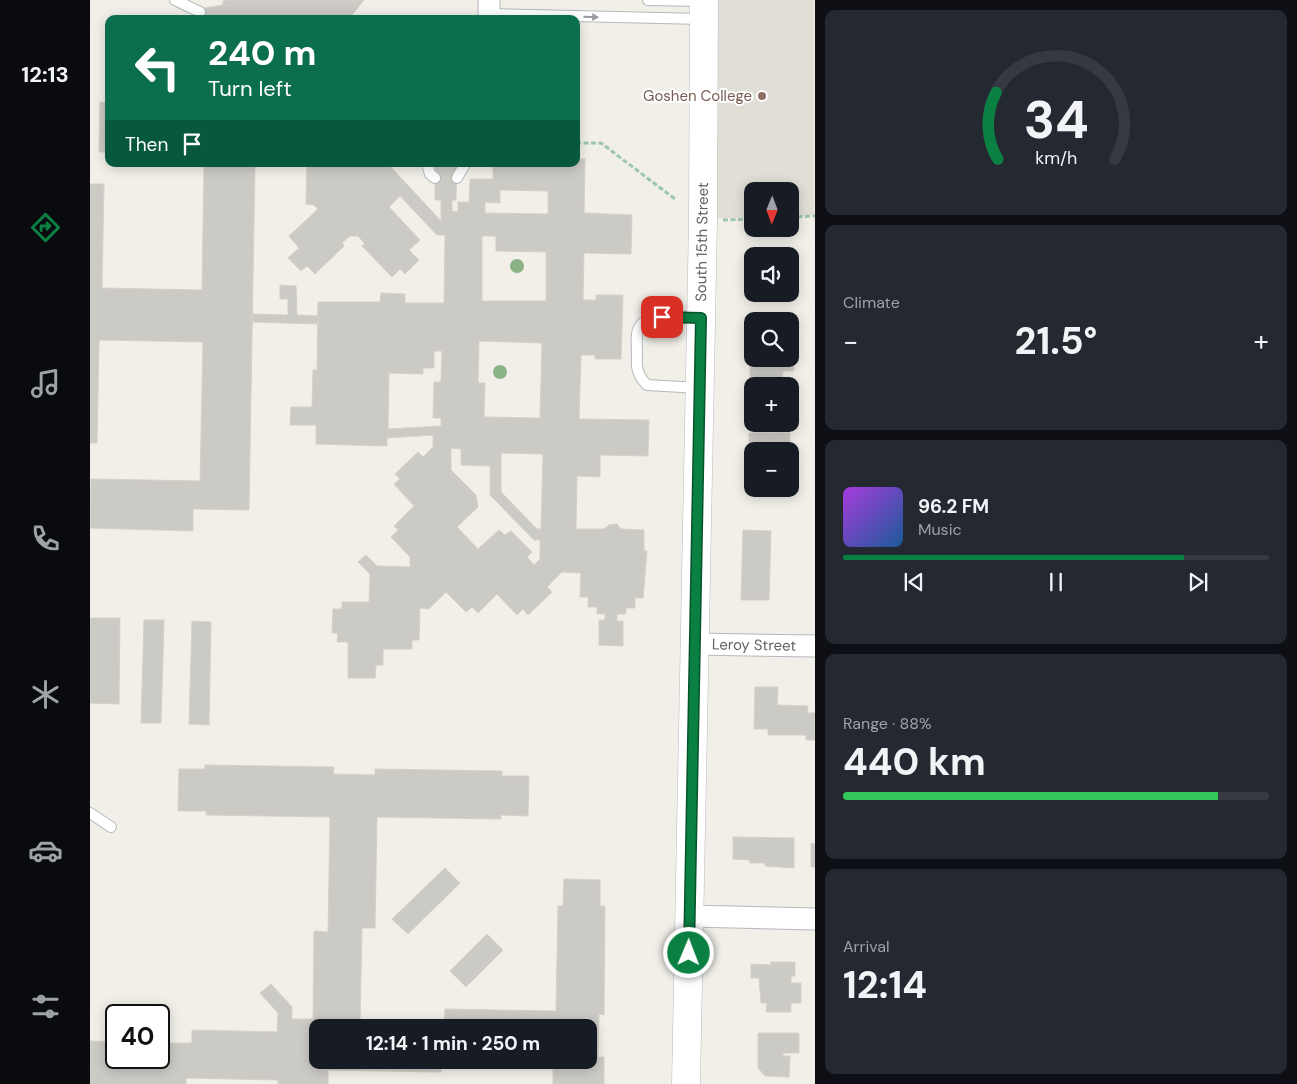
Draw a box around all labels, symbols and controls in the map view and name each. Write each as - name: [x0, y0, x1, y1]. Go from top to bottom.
- one-way arrow: [583, 13, 599, 21]
- text: 240 m: [208, 30, 317, 76]
- icon: left: [125, 35, 190, 100]
- text: 12:13: [21, 60, 69, 89]
- text: Turn left: [208, 74, 292, 103]
- place label: Goshen College: [643, 86, 752, 106]
- text: 34: [1023, 86, 1089, 154]
- marker: Goshen College: [756, 90, 768, 102]
- icon: arrive: [178, 130, 206, 158]
- text: Then: [125, 132, 168, 157]
- text: km/h: [1035, 146, 1077, 170]
- street label: South 15th Street: [691, 182, 713, 302]
- north arrow: [744, 182, 799, 238]
- map controls: [744, 182, 799, 497]
- icon: directions: [28, 210, 63, 245]
- button: sound: [744, 247, 799, 302]
- text: Climate: [843, 292, 900, 313]
- pin: [641, 296, 683, 338]
- icon: arrive: [648, 303, 676, 331]
- button: search: [744, 312, 799, 367]
- text: 21.5°: [1015, 316, 1097, 366]
- text: −: [843, 323, 858, 360]
- text: +: [1254, 323, 1269, 360]
- icon: music: [28, 366, 63, 401]
- button: +: [744, 377, 799, 432]
- button: −: [744, 442, 799, 497]
- text: 96.2 FM: [918, 494, 989, 519]
- text: Music: [918, 519, 962, 540]
- icon: phone: [28, 521, 63, 556]
- icon: previous: [900, 568, 928, 596]
- icon: pause: [1042, 568, 1070, 596]
- icon: next: [1184, 568, 1212, 596]
- street label: Leroy Street: [712, 634, 797, 656]
- icon: climate: [28, 677, 63, 712]
- text: Range · 88%: [843, 713, 932, 734]
- text: 440 km: [843, 737, 986, 787]
- icon: car: [28, 833, 63, 868]
- position arrow: [662, 926, 714, 978]
- text: Arrival: [843, 936, 890, 957]
- text: 12:14: [843, 960, 927, 1010]
- icon: filters: [28, 989, 63, 1024]
- speed limit sign: 40: [105, 1004, 170, 1069]
- text: 12:14 · 1 min · 250 m: [366, 1031, 540, 1056]

